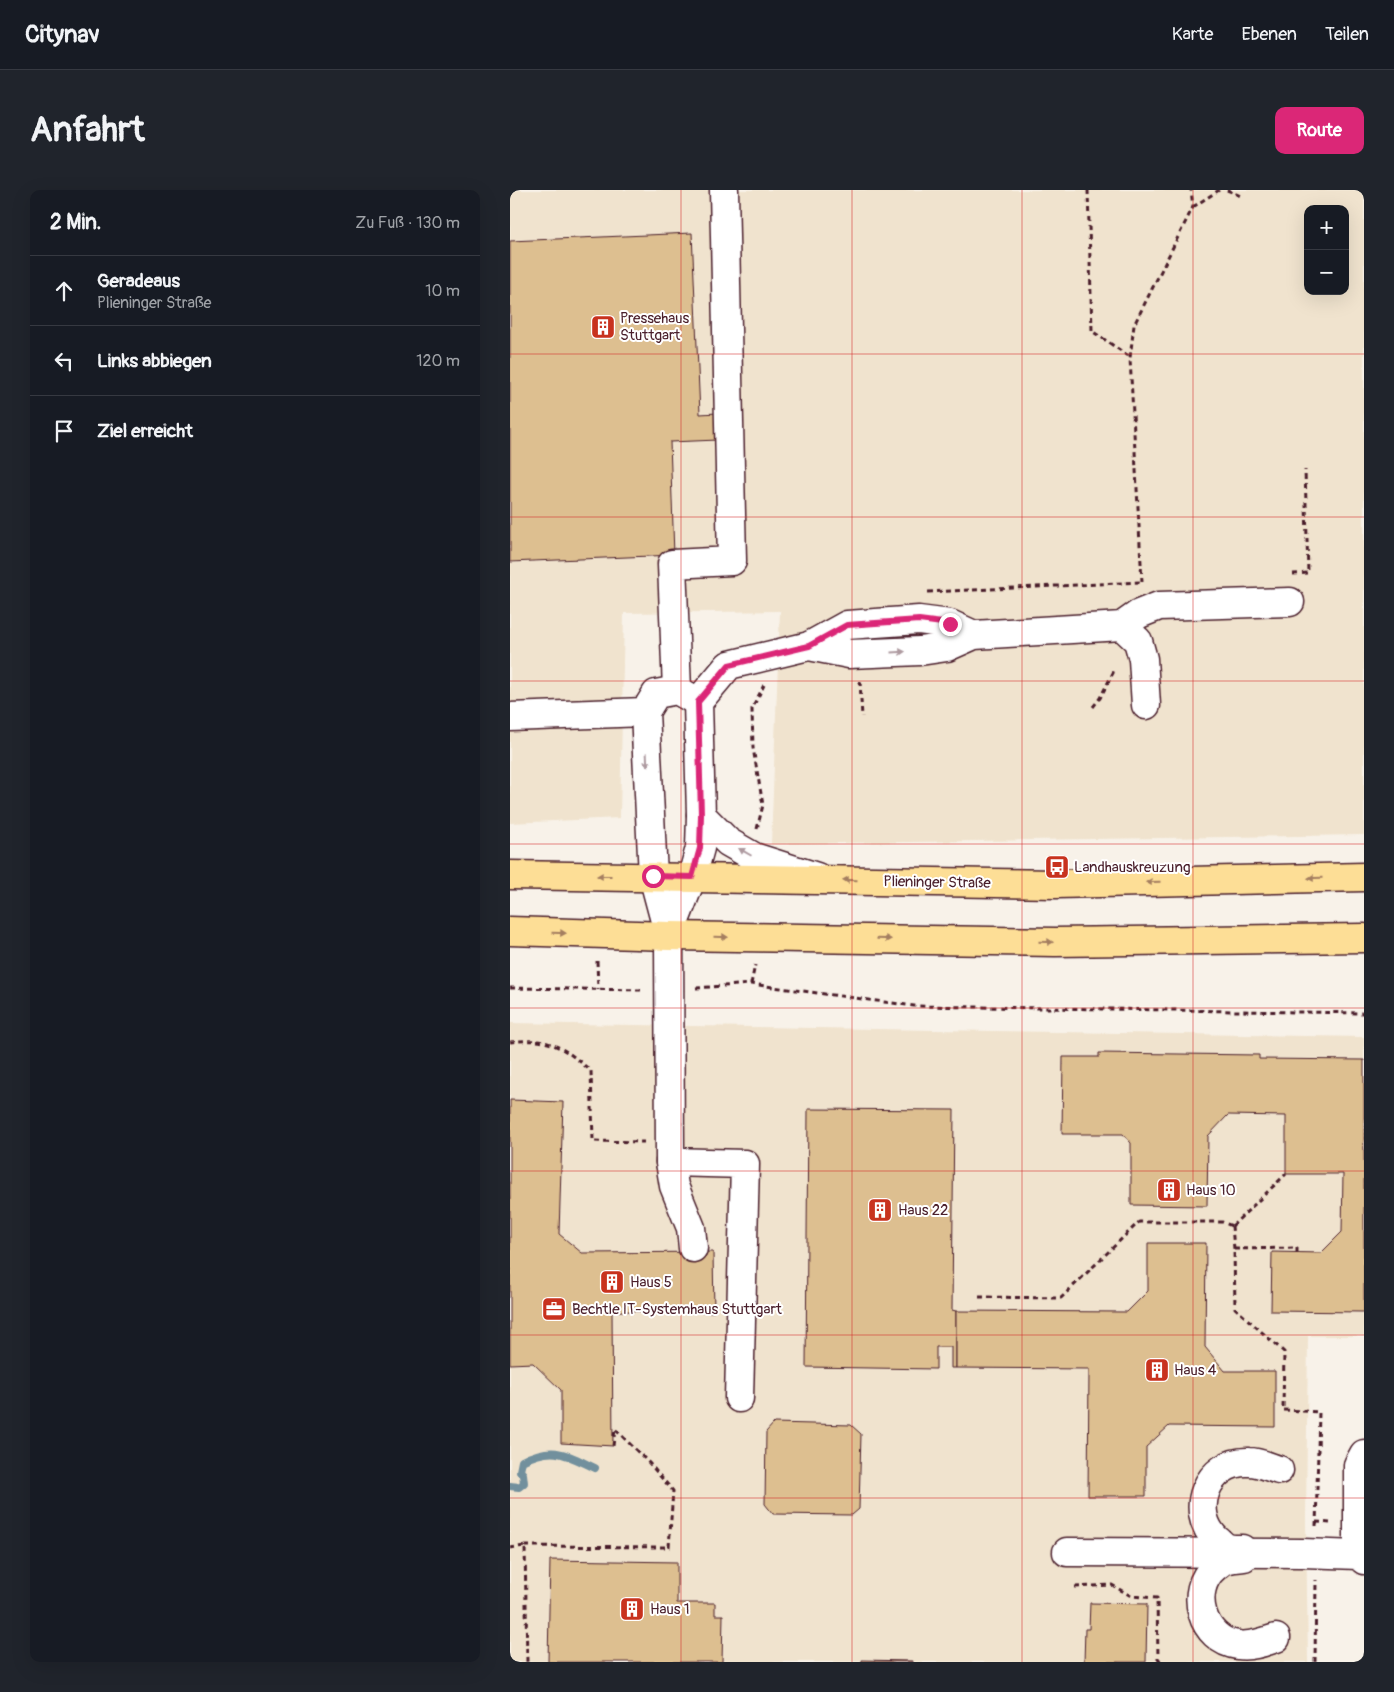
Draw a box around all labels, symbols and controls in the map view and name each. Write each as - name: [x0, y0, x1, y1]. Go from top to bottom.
- text: Citynav: [25, 20, 100, 49]
- text: Karte: [1172, 23, 1213, 46]
- text: Ebenen: [1241, 23, 1297, 46]
- text: Teilen: [1325, 23, 1369, 46]
- button: Route: [1275, 107, 1364, 154]
- text: Anfahrt: [30, 108, 145, 152]
- map controls: [1304, 205, 1349, 295]
- button: +: [1304, 205, 1349, 250]
- text: 2 Min.: [50, 209, 101, 236]
- text: Zu Fuß · 130 m: [355, 213, 460, 233]
- button: −: [1304, 250, 1349, 295]
- text: Geradeaus: [97, 269, 180, 293]
- icon: ahead: [50, 277, 78, 305]
- text: 10 m: [425, 281, 460, 301]
- text: Plieninger Straße: [97, 293, 212, 313]
- place label: Pressehaus Stuttgart: [620, 309, 689, 345]
- building icon: Pressehaus Stuttgart: [590, 314, 616, 340]
- icon: left: [50, 347, 78, 375]
- text: Links abbiegen: [97, 349, 212, 373]
- text: 120 m: [416, 351, 460, 371]
- icon: arrive: [50, 417, 78, 445]
- text: Ziel erreicht: [97, 419, 193, 443]
- route end: [939, 613, 962, 636]
- one-way arrow: [890, 647, 906, 655]
- one-way arrow: [644, 753, 652, 769]
- one-way arrow: [738, 847, 751, 856]
- bus stop icon: Landhauskreuzung: [1044, 854, 1070, 880]
- place label: Landhauskreuzung: [1074, 858, 1190, 877]
- route start: [642, 865, 665, 888]
- one-way arrow: [596, 872, 612, 880]
- street label: Plieninger Straße: [883, 872, 991, 893]
- one-way arrow: [1307, 874, 1323, 882]
- one-way arrow: [842, 876, 858, 884]
- one-way arrow: [1145, 878, 1161, 886]
- one-way arrow: [551, 929, 567, 937]
- one-way arrow: [713, 933, 729, 941]
- one-way arrow: [876, 935, 892, 943]
- one-way arrow: [1038, 938, 1054, 946]
- building icon: Haus 10: [1156, 1177, 1182, 1203]
- place label: Haus 10: [1186, 1181, 1236, 1200]
- building icon: Haus 22: [867, 1197, 893, 1223]
- place label: Haus 22: [898, 1201, 948, 1220]
- building icon: Haus 5: [599, 1269, 625, 1295]
- place label: Haus 5: [630, 1273, 672, 1292]
- office icon: Bechtle IT-Systemhaus Stuttgart: [541, 1296, 567, 1322]
- place label: Bechtle IT-Systemhaus Stuttgart: [572, 1300, 783, 1319]
- building icon: Haus 4: [1144, 1357, 1170, 1383]
- place label: Haus 4: [1174, 1361, 1217, 1380]
- building icon: Haus 1: [619, 1596, 645, 1622]
- place label: Haus 1: [650, 1600, 690, 1619]

